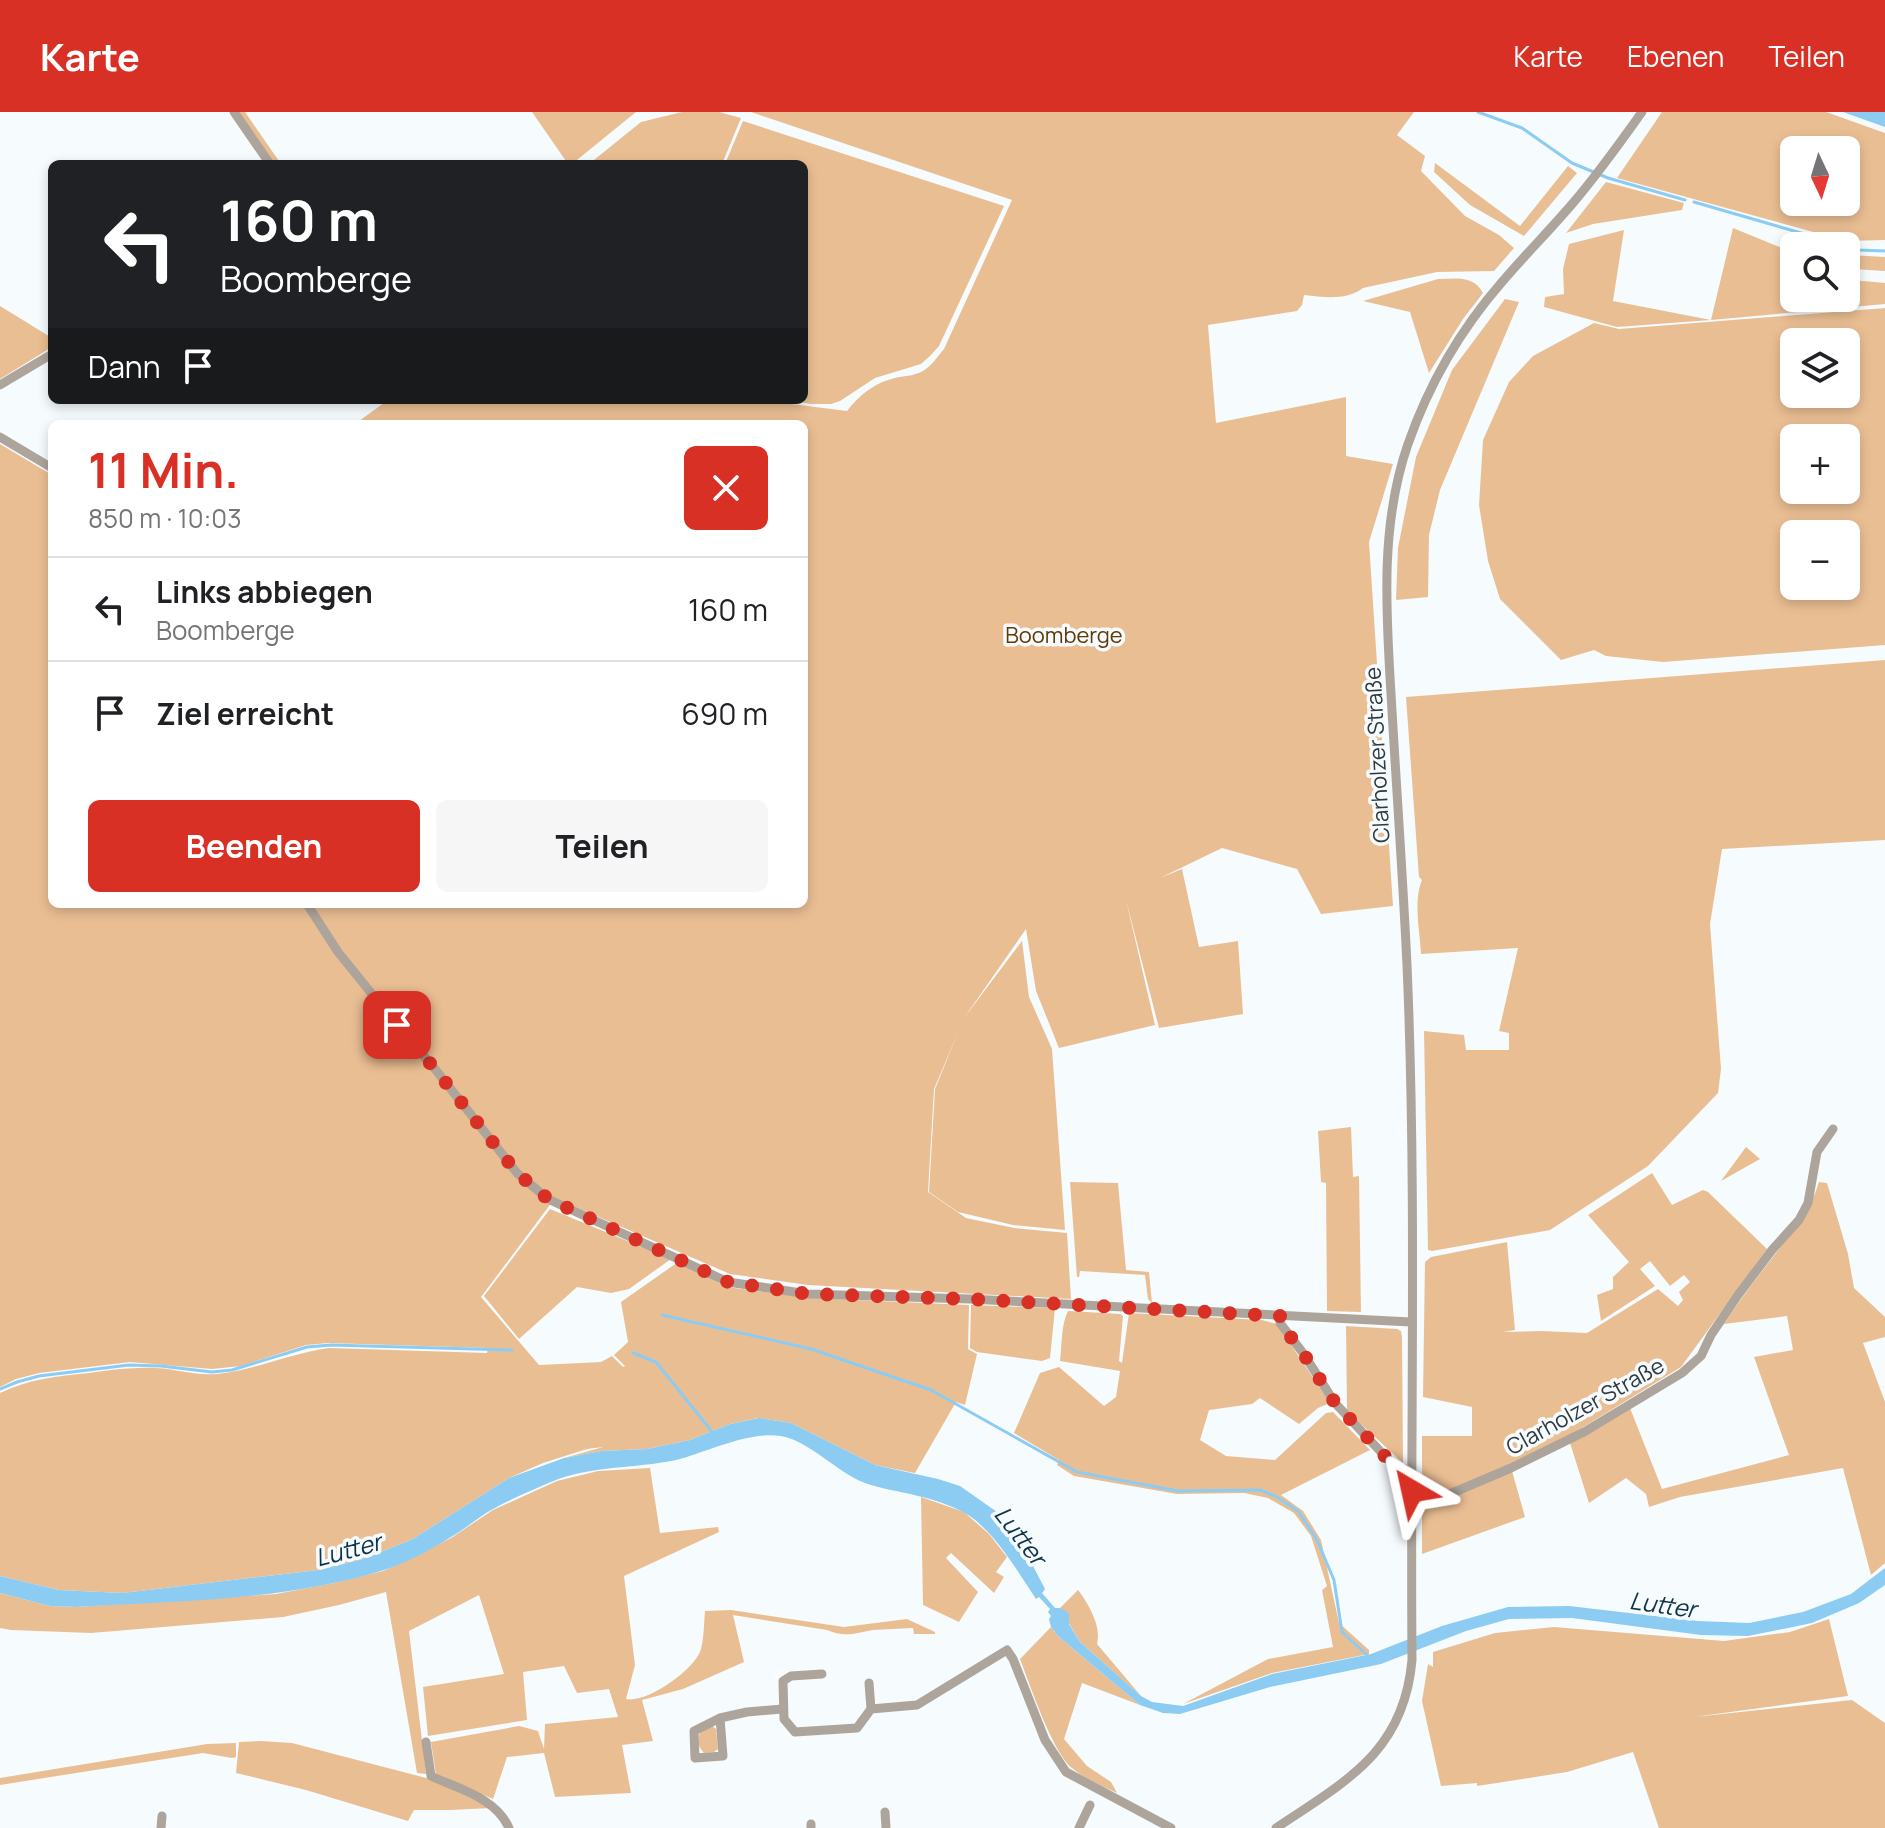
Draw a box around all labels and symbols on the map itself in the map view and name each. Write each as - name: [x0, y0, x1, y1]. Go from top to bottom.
- north arrow: [1780, 136, 1860, 216]
- park label: Boomberge: [1005, 620, 1123, 650]
- street label: Clarholzer Straße: [1357, 666, 1397, 844]
- pin: [363, 991, 431, 1059]
- street label: Clarholzer Straße: [1501, 1350, 1669, 1462]
- position arrow: [1370, 1449, 1454, 1533]
- water label: Lutter: [987, 1498, 1057, 1574]
- water label: Lutter: [311, 1524, 388, 1574]
- water label: Lutter: [1628, 1583, 1702, 1625]

